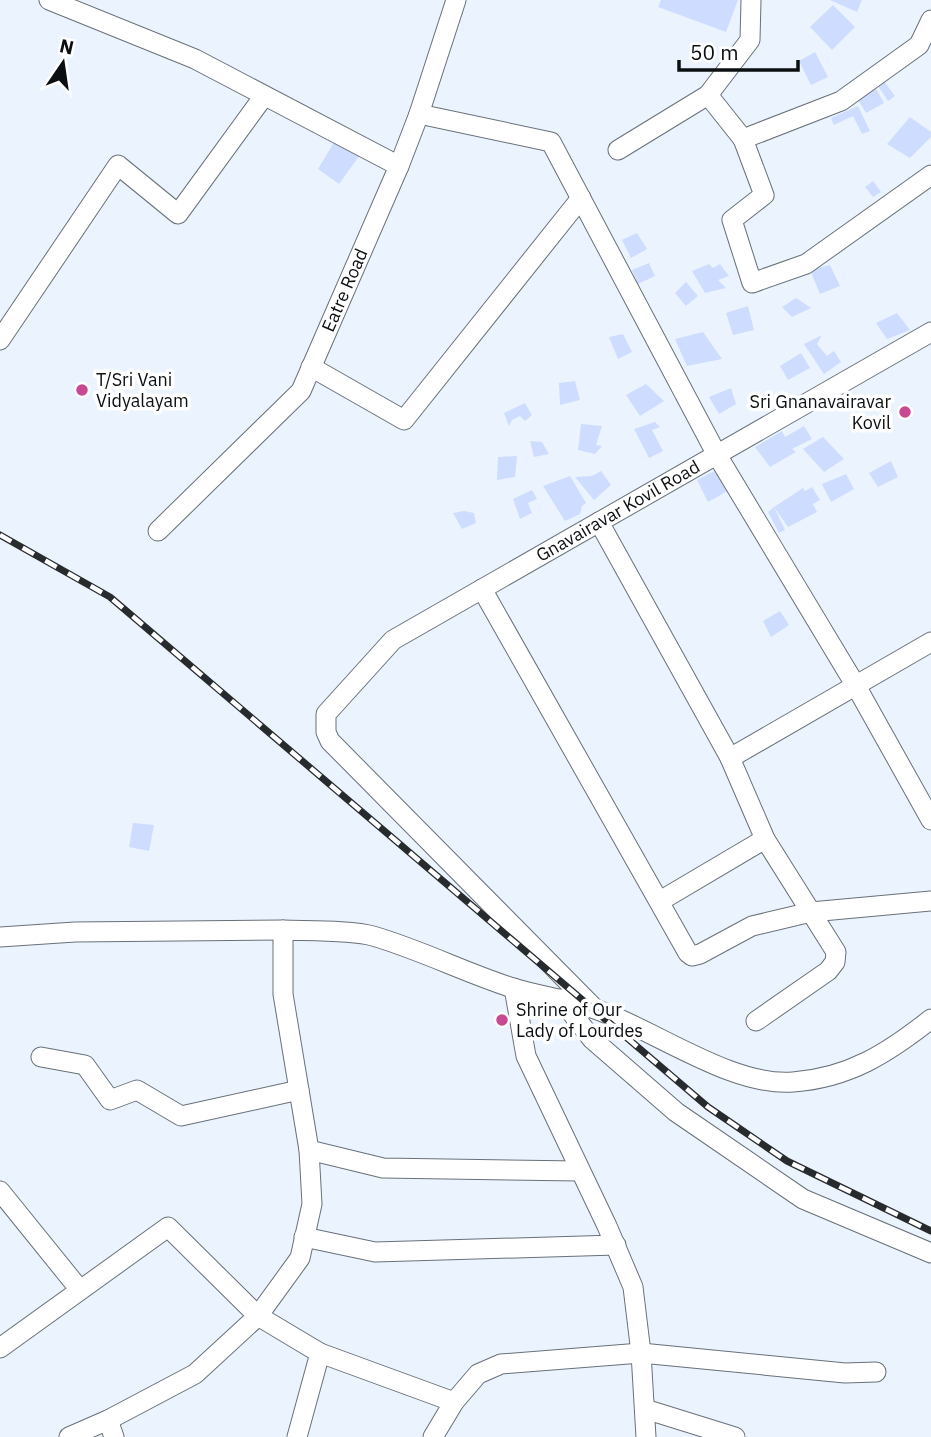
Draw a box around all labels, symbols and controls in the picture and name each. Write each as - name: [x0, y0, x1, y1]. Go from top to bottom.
- north arrow: [28, 28, 98, 98]
- scale bar: [679, 28, 798, 72]
- text: N: [57, 33, 76, 60]
- text: 50 m: [690, 38, 739, 66]
- street label: Eatre Road: [316, 245, 373, 335]
- place label: T/Sri Vani Vidyalayam: [96, 368, 189, 412]
- marker: T/Sri Vani Vidyalayam: [74, 382, 90, 398]
- place label: Sri Gnanavairavar Kovil: [749, 390, 891, 434]
- marker: Sri Gnanavairavar Kovil: [897, 404, 913, 420]
- street label: Gnavairavar Kovil Road: [532, 455, 704, 567]
- place label: Shrine of Our Lady of Lourdes: [516, 998, 643, 1042]
- marker: Shrine of Our Lady of Lourdes: [494, 1012, 510, 1028]

